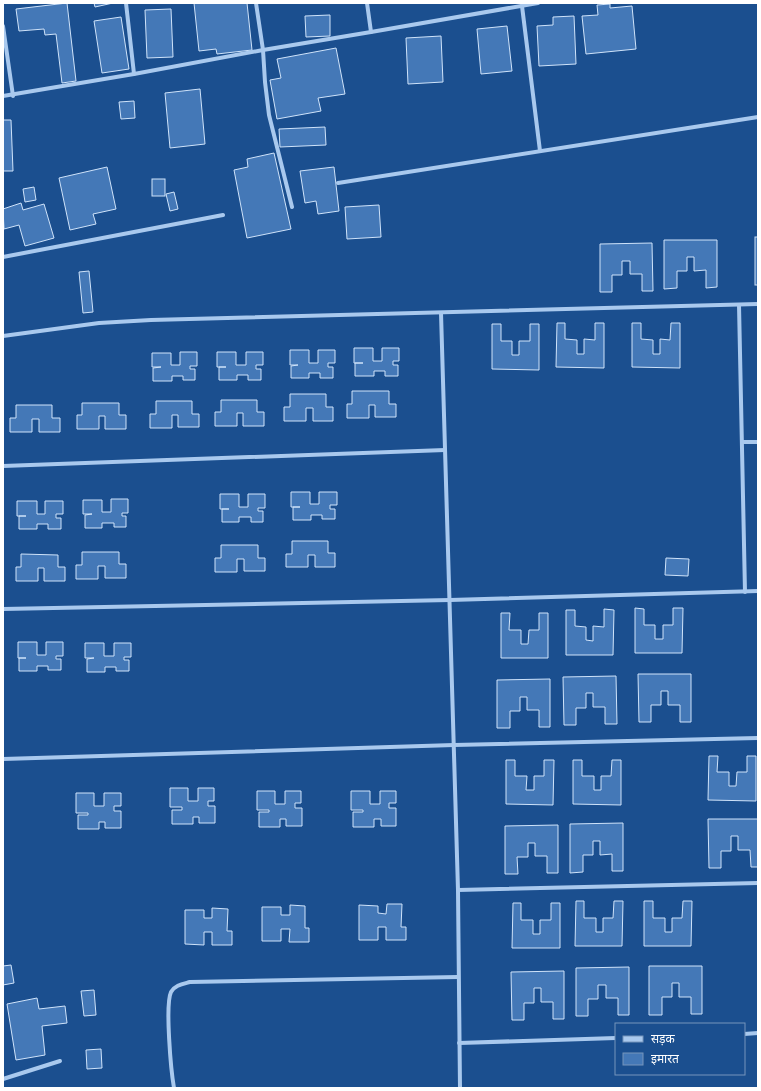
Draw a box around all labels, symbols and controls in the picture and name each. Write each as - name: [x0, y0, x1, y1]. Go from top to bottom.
- legend: [615, 1023, 745, 1075]
- text: सड़क: [651, 1031, 676, 1046]
- text: इमारत: [651, 1051, 680, 1066]

